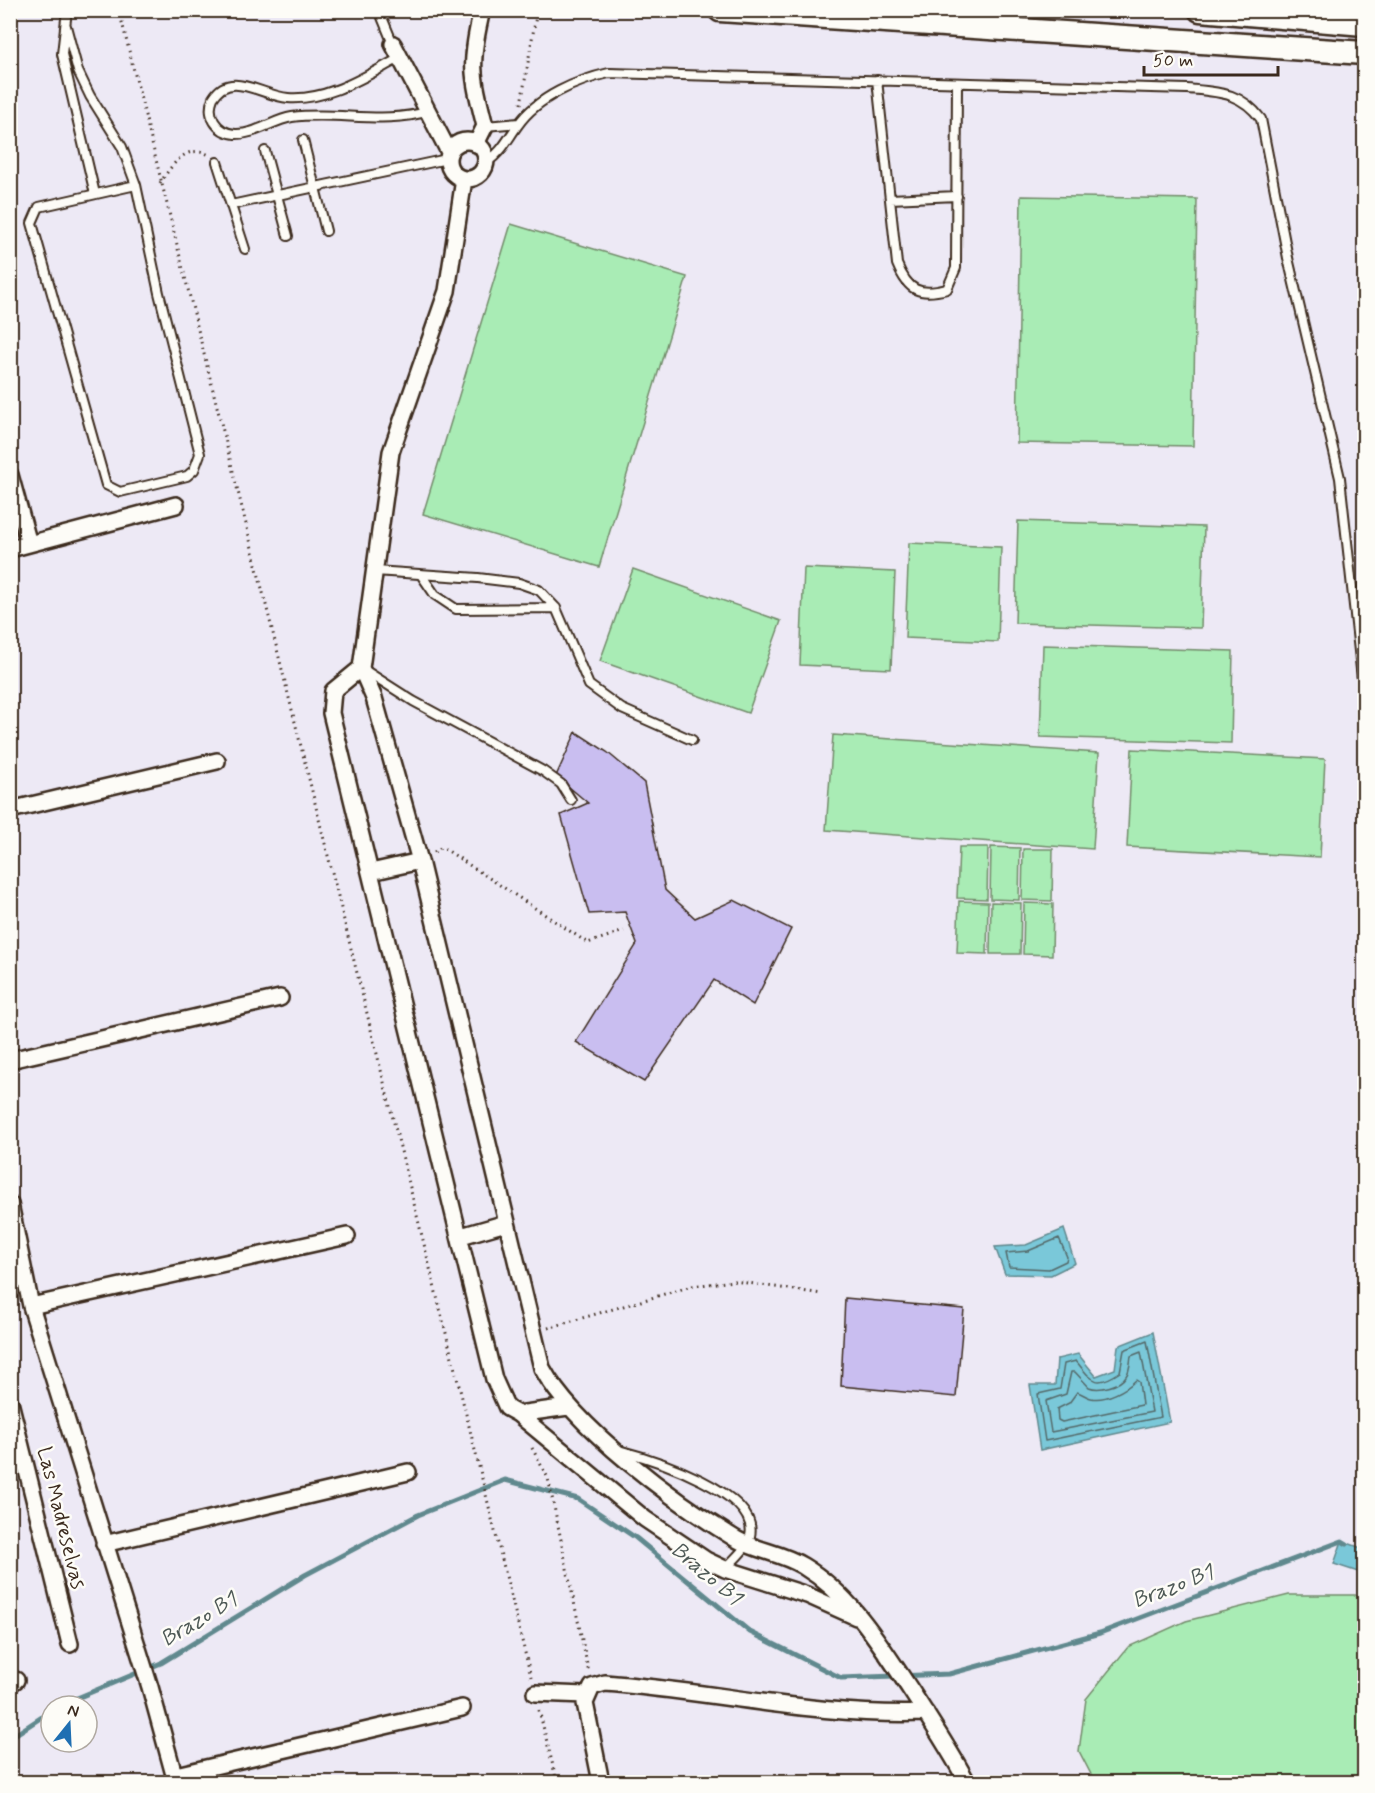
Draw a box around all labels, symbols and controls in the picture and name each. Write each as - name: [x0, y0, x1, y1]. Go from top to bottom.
- scale bar: [1144, 39, 1278, 77]
- text: 50 m: [1153, 49, 1193, 73]
- street label: Las Madreselvas: [30, 1444, 92, 1592]
- water label: Brazo B1: [665, 1536, 749, 1613]
- water label: Brazo B1: [1129, 1558, 1219, 1615]
- water label: Brazo B1: [156, 1585, 244, 1654]
- north arrow: [39, 1694, 99, 1754]
- text: N: [65, 1700, 81, 1723]

